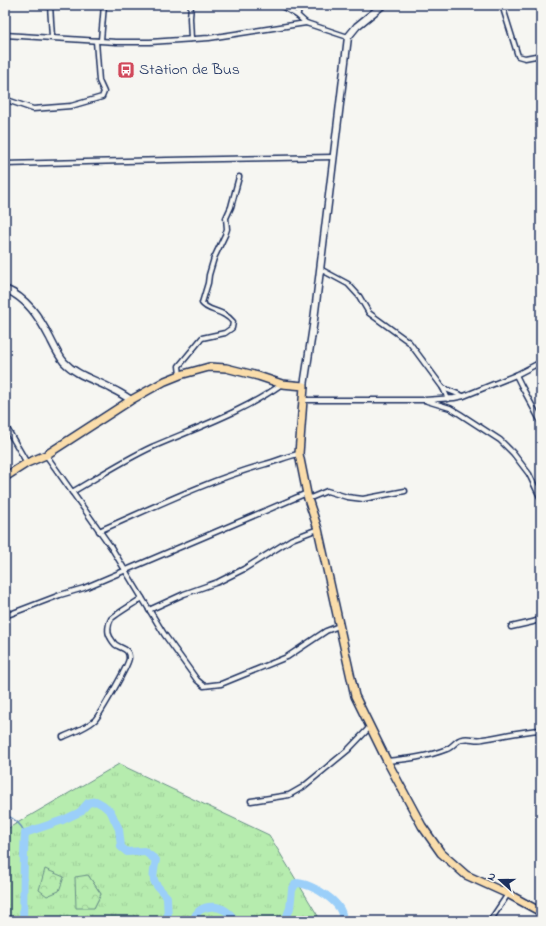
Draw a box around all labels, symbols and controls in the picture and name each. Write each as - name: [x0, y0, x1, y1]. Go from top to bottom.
- place label: Station de Bus: [139, 58, 240, 82]
- bus stop icon: Station de Bus: [116, 60, 136, 80]
- north arrow: [480, 860, 520, 900]
- text: N: [483, 870, 500, 883]

